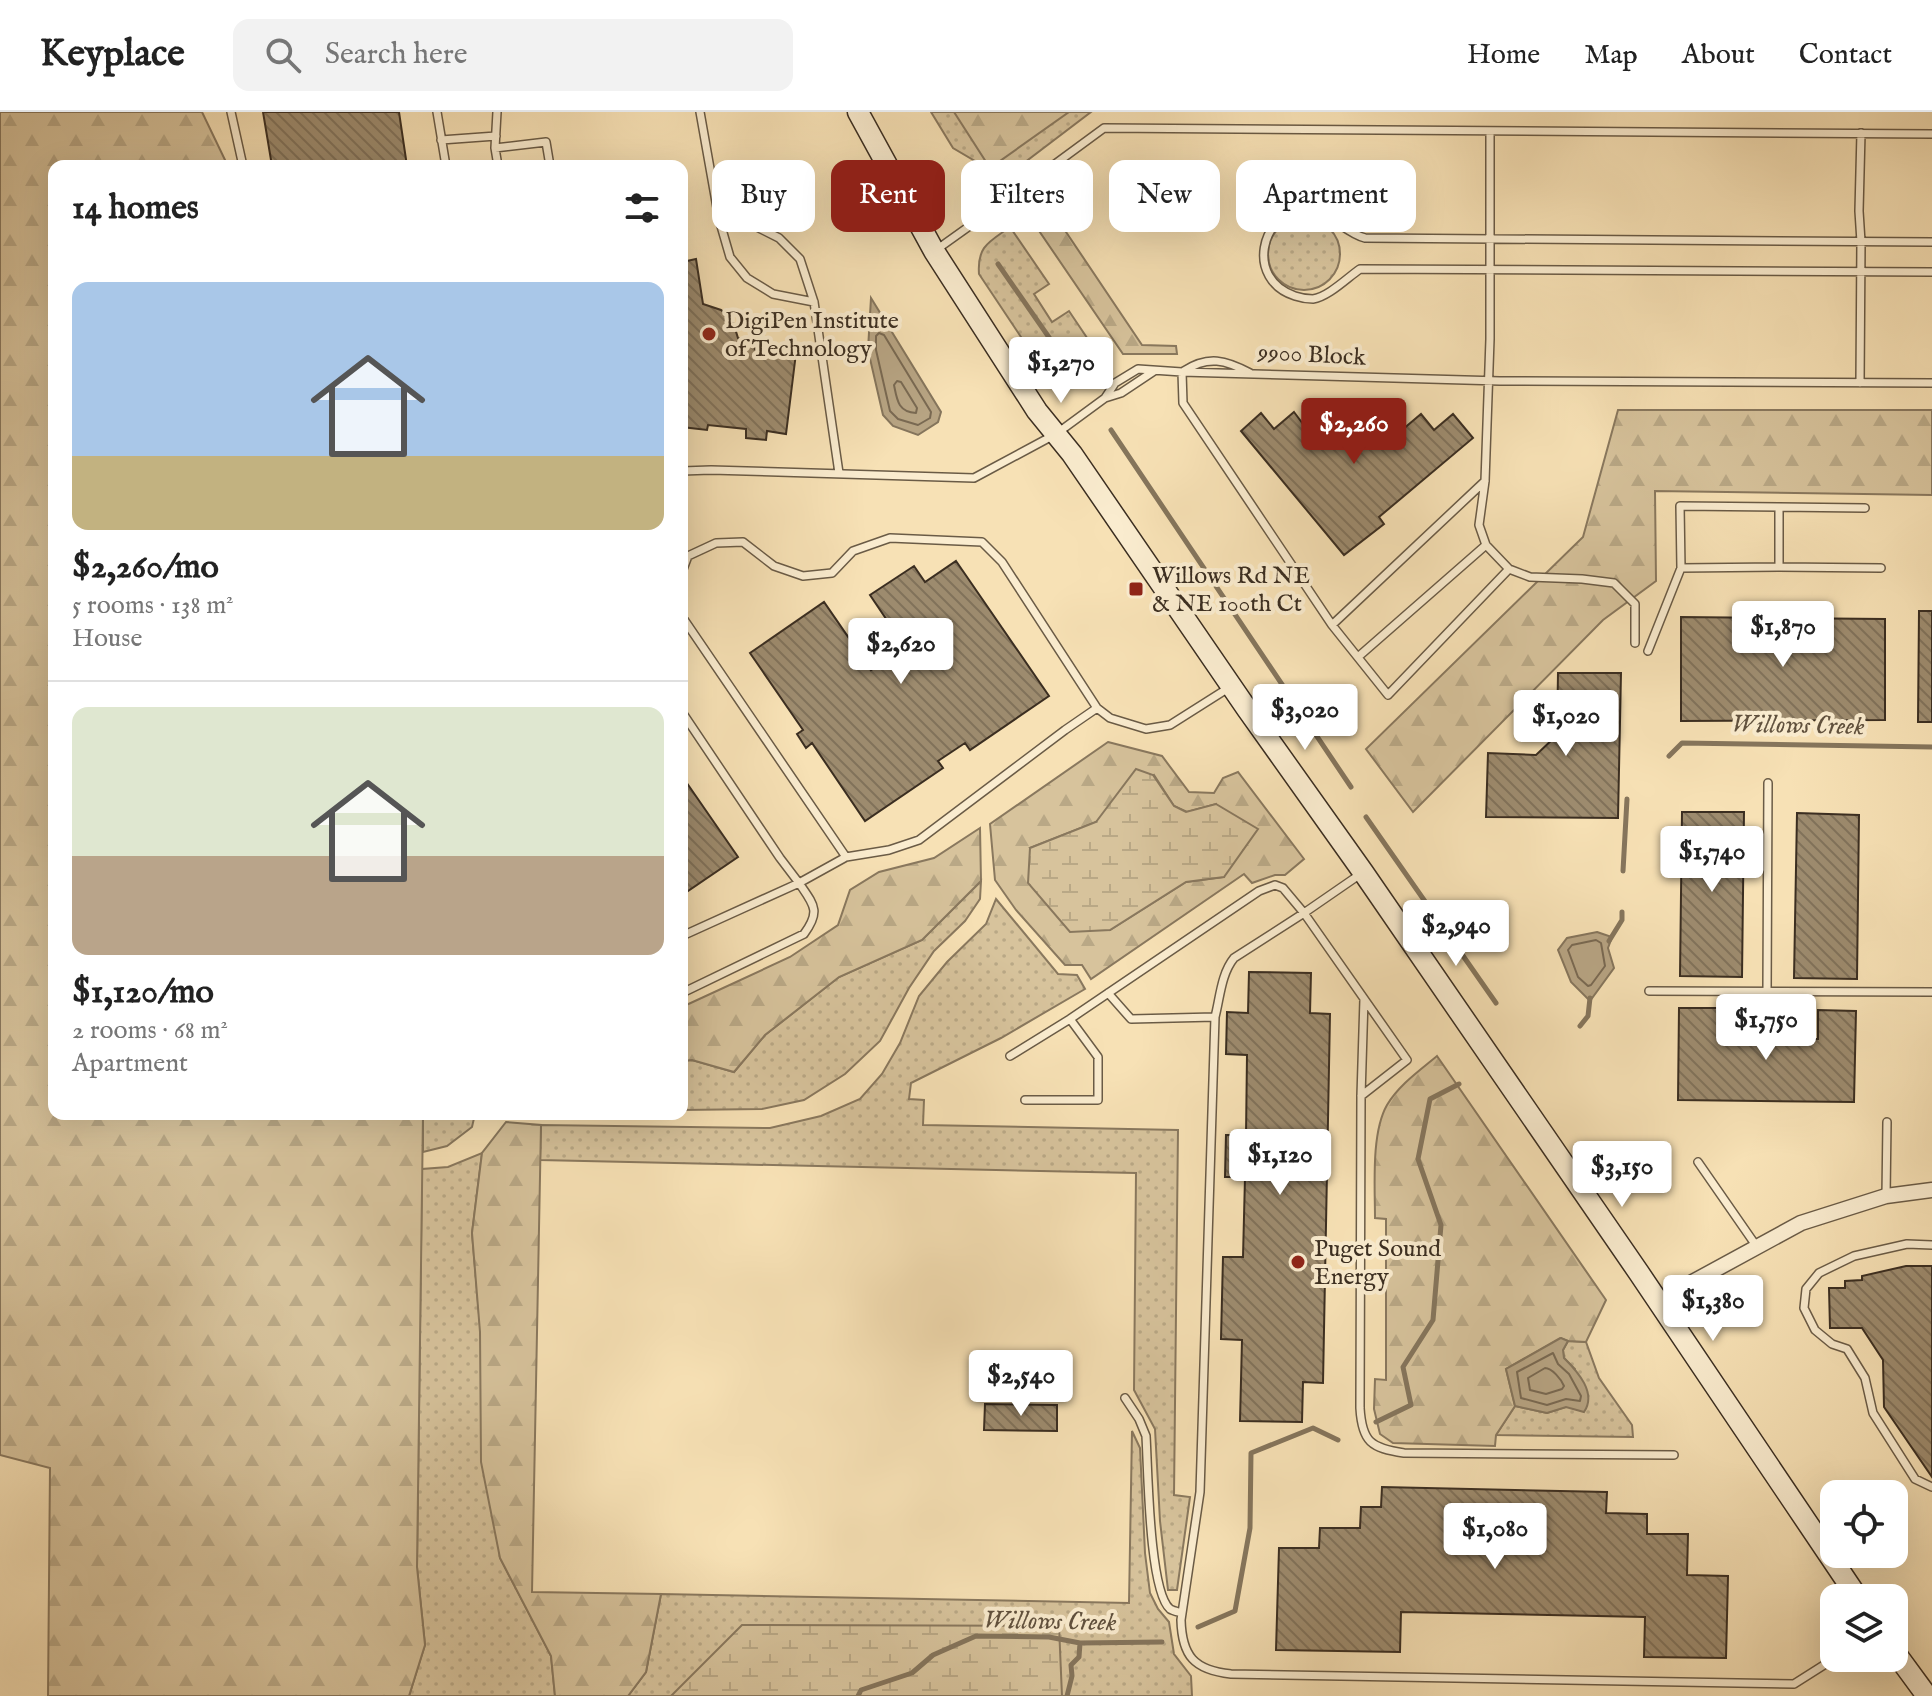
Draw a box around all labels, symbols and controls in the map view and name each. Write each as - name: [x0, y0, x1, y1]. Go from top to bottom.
- search box: [233, 19, 793, 91]
- text: Keyplace: [40, 31, 185, 79]
- icon: search: [261, 33, 305, 77]
- text: Search here: [325, 36, 468, 74]
- text: Home: [1467, 38, 1540, 73]
- text: Map: [1584, 38, 1638, 73]
- text: About: [1682, 38, 1755, 73]
- text: Contact: [1799, 38, 1892, 73]
- chip: Buy: [712, 160, 815, 232]
- chip: Rent: [831, 160, 945, 232]
- chip: Filters: [961, 160, 1093, 232]
- chip: New: [1109, 160, 1220, 232]
- chip: Apartment: [1236, 160, 1416, 232]
- icon: filters: [620, 186, 664, 230]
- text: 14 homes: [72, 187, 199, 230]
- place label: DigiPen Institute of Technology: [725, 306, 899, 365]
- marker: DigiPen Institute of Technology: [700, 325, 718, 343]
- icon: home: [296, 334, 440, 478]
- pin: $1,270: [996, 337, 1126, 405]
- street label: 9900 Block: [1256, 337, 1367, 374]
- text: $1,270: [1027, 346, 1095, 379]
- pin: $2,260: [1289, 398, 1419, 466]
- text: $2,260: [1319, 407, 1389, 440]
- text: $2,260/mo: [72, 546, 219, 589]
- place label: Willows Rd NE & NE 100th Ct: [1152, 561, 1310, 620]
- marker: Willows Rd NE & NE 100th Ct: [1127, 580, 1145, 598]
- text: 5 rooms · 138 m²: [72, 589, 234, 622]
- pin: $1,870: [1718, 601, 1848, 669]
- text: $1,870: [1750, 610, 1816, 643]
- pin: $2,620: [836, 618, 966, 686]
- text: House: [72, 622, 142, 655]
- text: $2,620: [866, 627, 936, 660]
- pin: $3,020: [1240, 684, 1370, 752]
- pin: $1,020: [1501, 690, 1631, 758]
- text: $3,020: [1271, 693, 1339, 726]
- text: $1,020: [1532, 699, 1600, 732]
- water label: Willows Creek: [1731, 708, 1865, 743]
- icon: home: [296, 759, 440, 903]
- pin: $1,740: [1647, 826, 1777, 894]
- text: $1,740: [1678, 835, 1746, 868]
- pin: $2,940: [1391, 900, 1521, 968]
- text: $2,940: [1421, 909, 1491, 942]
- text: $1,120/mo: [72, 971, 214, 1014]
- pin: $1,750: [1701, 994, 1831, 1062]
- text: $1,750: [1734, 1003, 1798, 1036]
- text: 2 rooms · 68 m²: [72, 1014, 228, 1047]
- text: Apartment: [72, 1047, 188, 1080]
- pin: $1,120: [1215, 1129, 1345, 1197]
- text: $1,120: [1247, 1138, 1313, 1171]
- pin: $3,150: [1557, 1141, 1687, 1209]
- text: $3,150: [1591, 1150, 1653, 1183]
- place label: Puget Sound Energy: [1314, 1234, 1441, 1293]
- marker: Puget Sound Energy: [1289, 1253, 1307, 1271]
- pin: $1,380: [1648, 1275, 1778, 1343]
- text: $1,380: [1681, 1284, 1745, 1317]
- pin: $2,540: [956, 1350, 1086, 1418]
- text: $2,540: [987, 1359, 1055, 1392]
- map controls: [1820, 1480, 1908, 1672]
- button: locate: [1820, 1480, 1908, 1568]
- pin: $1,080: [1430, 1503, 1560, 1571]
- text: $1,080: [1462, 1512, 1528, 1545]
- button: layers: [1820, 1584, 1908, 1672]
- water label: Willows Creek: [983, 1604, 1117, 1639]

